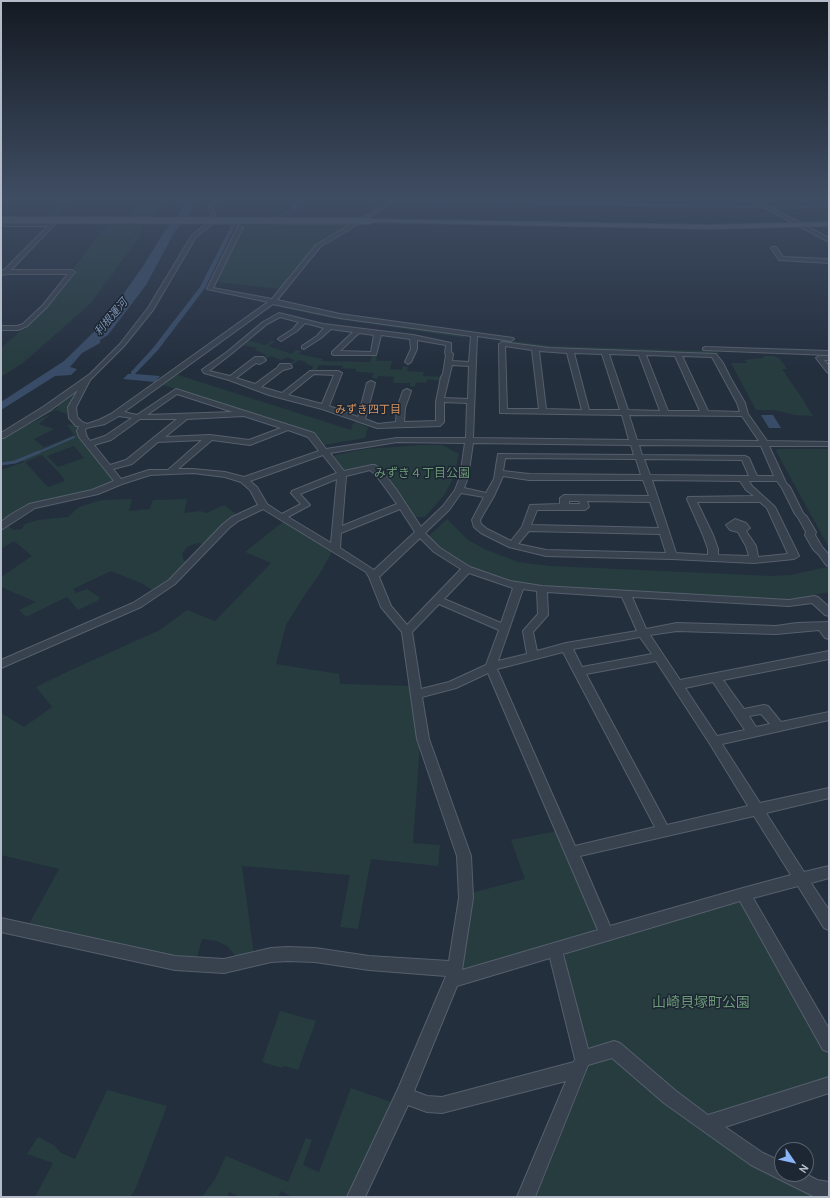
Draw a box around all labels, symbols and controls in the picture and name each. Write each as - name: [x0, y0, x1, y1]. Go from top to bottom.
- water label: 利根運河: [93, 297, 131, 339]
- district label: みずき四丁目: [335, 404, 401, 418]
- park label: みずき４丁目公園: [374, 468, 470, 482]
- park label: 山崎貝塚町公園: [652, 996, 750, 1012]
- north arrow: [774, 1142, 814, 1182]
- text: N: [795, 1161, 811, 1175]

